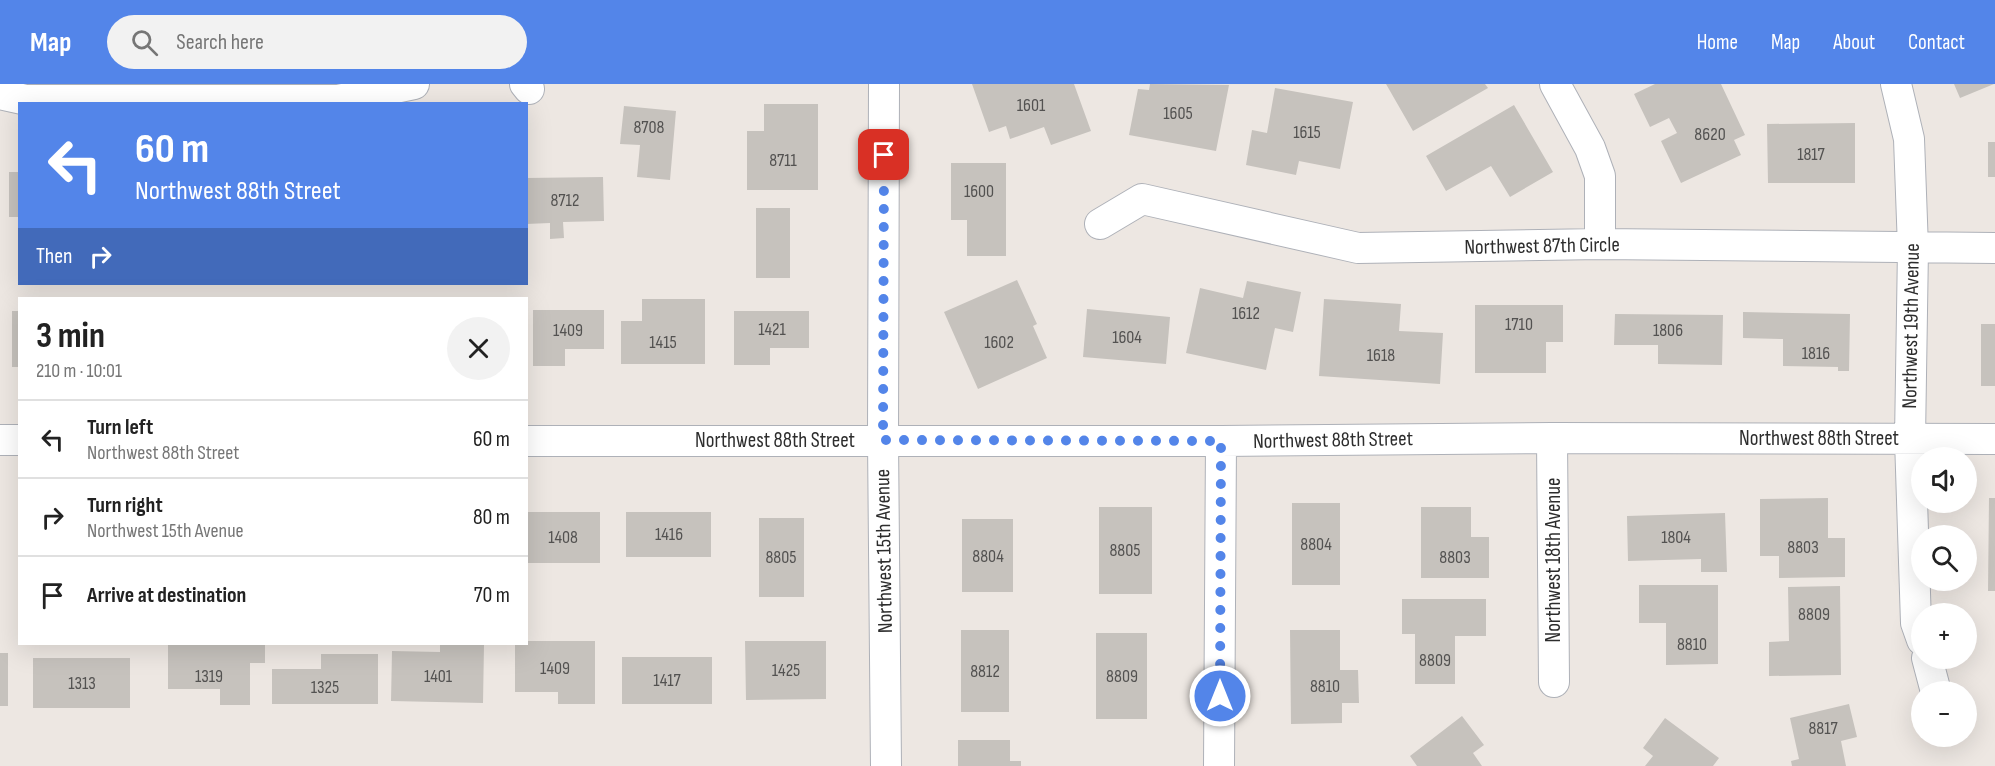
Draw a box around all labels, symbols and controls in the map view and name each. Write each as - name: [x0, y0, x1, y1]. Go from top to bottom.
- search box: [107, 15, 527, 69]
- text: Map: [30, 26, 71, 59]
- icon: search: [128, 26, 161, 59]
- text: Search here: [176, 29, 264, 56]
- text: Home: [1697, 30, 1738, 55]
- text: Map: [1771, 30, 1800, 55]
- text: About: [1833, 30, 1875, 55]
- text: Contact: [1908, 30, 1965, 55]
- house number: 1601: [1017, 95, 1046, 116]
- house number: 1605: [1163, 103, 1193, 124]
- house number: 8708: [634, 117, 665, 138]
- house number: 1615: [1293, 122, 1321, 143]
- text: 60 m: [135, 124, 209, 175]
- house number: 8620: [1694, 124, 1726, 145]
- icon: left: [36, 126, 114, 204]
- pin: [858, 129, 909, 180]
- icon: arrive: [867, 138, 900, 171]
- house number: 1817: [1797, 144, 1826, 165]
- house number: 8711: [769, 150, 798, 171]
- text: Northwest 88th Street: [135, 175, 341, 207]
- house number: 1600: [964, 181, 994, 202]
- house number: 8712: [551, 190, 580, 211]
- street label: Northwest 87th Circle: [1464, 232, 1620, 260]
- icon: right: [84, 240, 117, 273]
- text: Then: [36, 243, 72, 270]
- street label: Northwest 19th Avenue: [1897, 243, 1925, 409]
- house number: 1612: [1232, 303, 1260, 324]
- house number: 1710: [1505, 314, 1533, 335]
- text: 3 min: [36, 315, 105, 358]
- button: close: [447, 317, 510, 380]
- house number: 1421: [758, 319, 787, 340]
- house number: 1409: [553, 320, 583, 341]
- house number: 1806: [1653, 320, 1683, 341]
- house number: 1604: [1112, 327, 1142, 348]
- house number: 1415: [649, 332, 677, 353]
- house number: 1602: [984, 332, 1014, 353]
- house number: 1816: [1802, 343, 1830, 364]
- house number: 1618: [1367, 345, 1395, 366]
- text: 210 m · 10:01: [36, 359, 122, 383]
- text: Turn left: [87, 414, 153, 441]
- icon: left: [36, 423, 69, 456]
- text: 60 m: [473, 426, 510, 453]
- street label: Northwest 88th Street: [1253, 426, 1413, 454]
- street label: Northwest 88th Street: [1739, 426, 1899, 451]
- street label: Northwest 88th Street: [695, 428, 855, 453]
- text: Northwest 88th Street: [87, 441, 239, 465]
- map controls: [1911, 447, 1977, 747]
- button: sound: [1911, 447, 1977, 513]
- street label: Northwest 15th Avenue: [870, 469, 898, 633]
- street label: Northwest 18th Avenue: [1541, 477, 1566, 643]
- text: Turn right: [87, 492, 163, 519]
- icon: right: [36, 501, 69, 534]
- text: 80 m: [473, 504, 510, 531]
- text: Northwest 15th Avenue: [87, 519, 244, 543]
- house number: 1416: [655, 524, 683, 545]
- button: search: [1911, 525, 1977, 591]
- house number: 1408: [548, 527, 578, 548]
- house number: 1804: [1661, 527, 1691, 548]
- house number: 8804: [1300, 534, 1332, 555]
- house number: 8803: [1787, 537, 1819, 558]
- house number: 8805: [1109, 540, 1141, 561]
- house number: 8804: [972, 546, 1004, 567]
- house number: 8805: [765, 547, 797, 568]
- house number: 8803: [1439, 547, 1471, 568]
- icon: arrive: [36, 579, 69, 612]
- text: Arrive at destination: [87, 582, 246, 609]
- text: 70 m: [474, 582, 510, 609]
- button: +: [1911, 603, 1977, 669]
- house number: 8809: [1798, 604, 1830, 625]
- house number: 8810: [1677, 634, 1707, 655]
- house number: 8809: [1419, 650, 1451, 671]
- house number: 1409: [540, 658, 570, 679]
- house number: 1425: [772, 660, 800, 681]
- house number: 8812: [970, 661, 1000, 682]
- position arrow: [1188, 664, 1252, 728]
- house number: 1319: [195, 666, 223, 687]
- house number: 1401: [424, 666, 453, 687]
- house number: 8809: [1106, 666, 1138, 687]
- house number: 1417: [653, 670, 681, 691]
- house number: 1313: [68, 673, 96, 694]
- house number: 8810: [1310, 676, 1340, 697]
- house number: 1325: [311, 677, 339, 698]
- button: −: [1911, 681, 1977, 747]
- house number: 8817: [1808, 718, 1838, 739]

